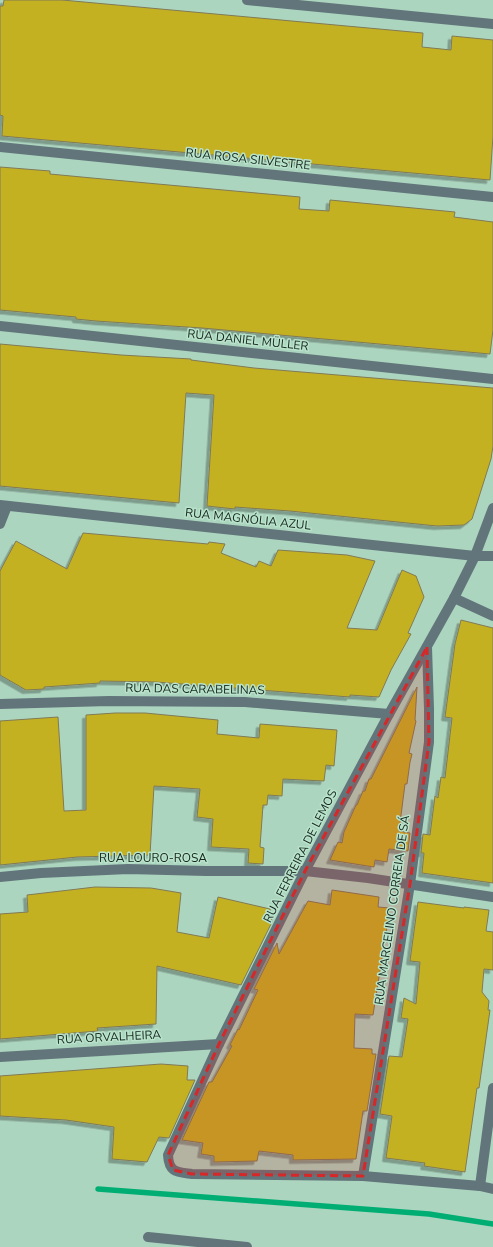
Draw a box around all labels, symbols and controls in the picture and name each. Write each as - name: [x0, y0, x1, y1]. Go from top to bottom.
- street label: RUA ROSA SILVESTRE: [185, 144, 311, 174]
- street label: RUA DANIEL MÜLLER: [187, 326, 309, 354]
- street label: RUA MAGNÓLIA AZUL: [184, 504, 312, 534]
- street label: RUA DAS CARABELINAS: [125, 680, 265, 698]
- street label: RUA FERREIRA DE LEMOS: [259, 787, 341, 925]
- street label: RUA MARCELINO CORREIA DE SÁ: [371, 814, 413, 1006]
- street label: RUA LOURO-ROSA: [99, 850, 207, 866]
- street label: RUA ORVALHEIRA: [56, 1026, 162, 1048]

